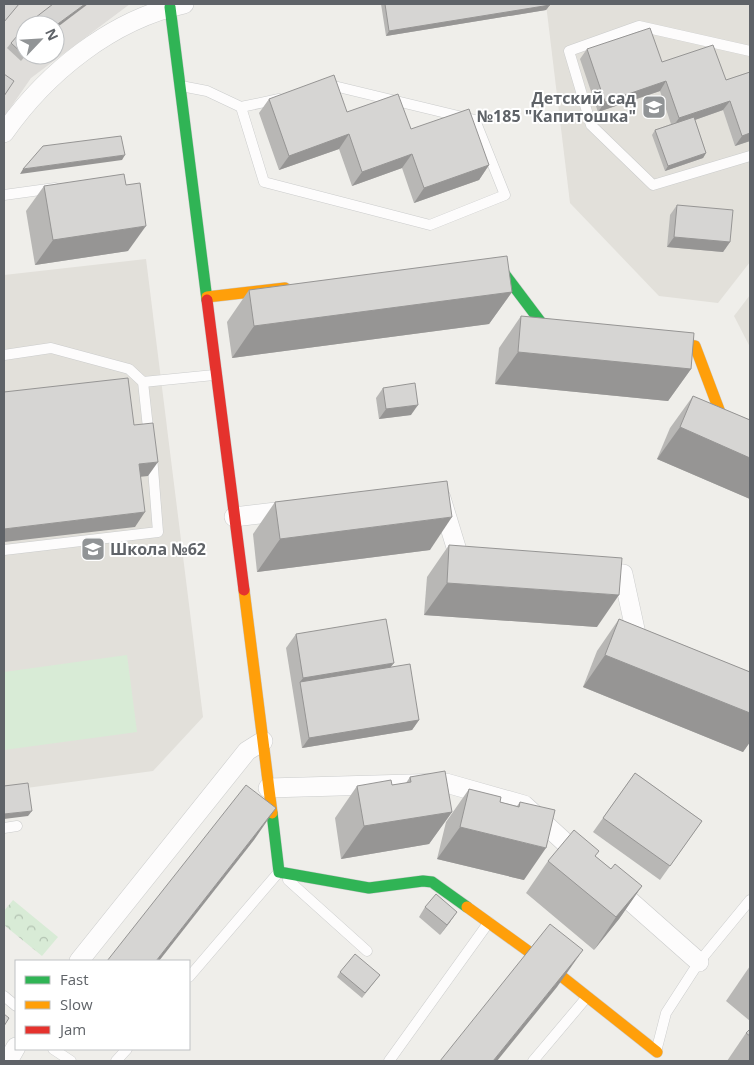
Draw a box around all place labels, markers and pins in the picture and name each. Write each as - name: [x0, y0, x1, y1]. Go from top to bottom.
- place label: Детский сад №185 "Капитошка": [477, 87, 636, 127]
- school or university icon: Детский сад №185 "Капитошка": [641, 94, 667, 120]
- school or university icon: Школа №62: [80, 536, 106, 562]
- place label: Школа №62: [110, 538, 206, 560]

